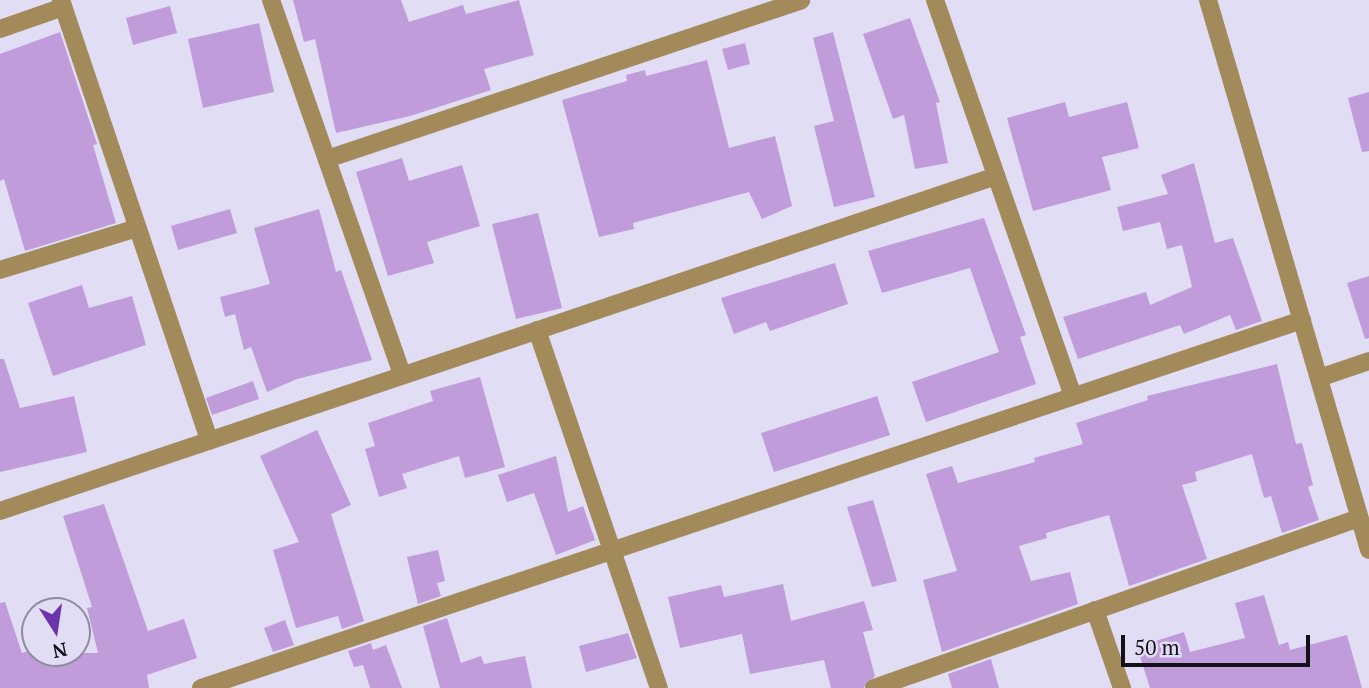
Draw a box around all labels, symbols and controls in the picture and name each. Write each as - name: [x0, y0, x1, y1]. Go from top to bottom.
- north arrow: [21, 597, 91, 667]
- scale bar: [1124, 622, 1313, 666]
- text: 50 m: [1134, 633, 1180, 661]
- text: N: [50, 637, 70, 665]

